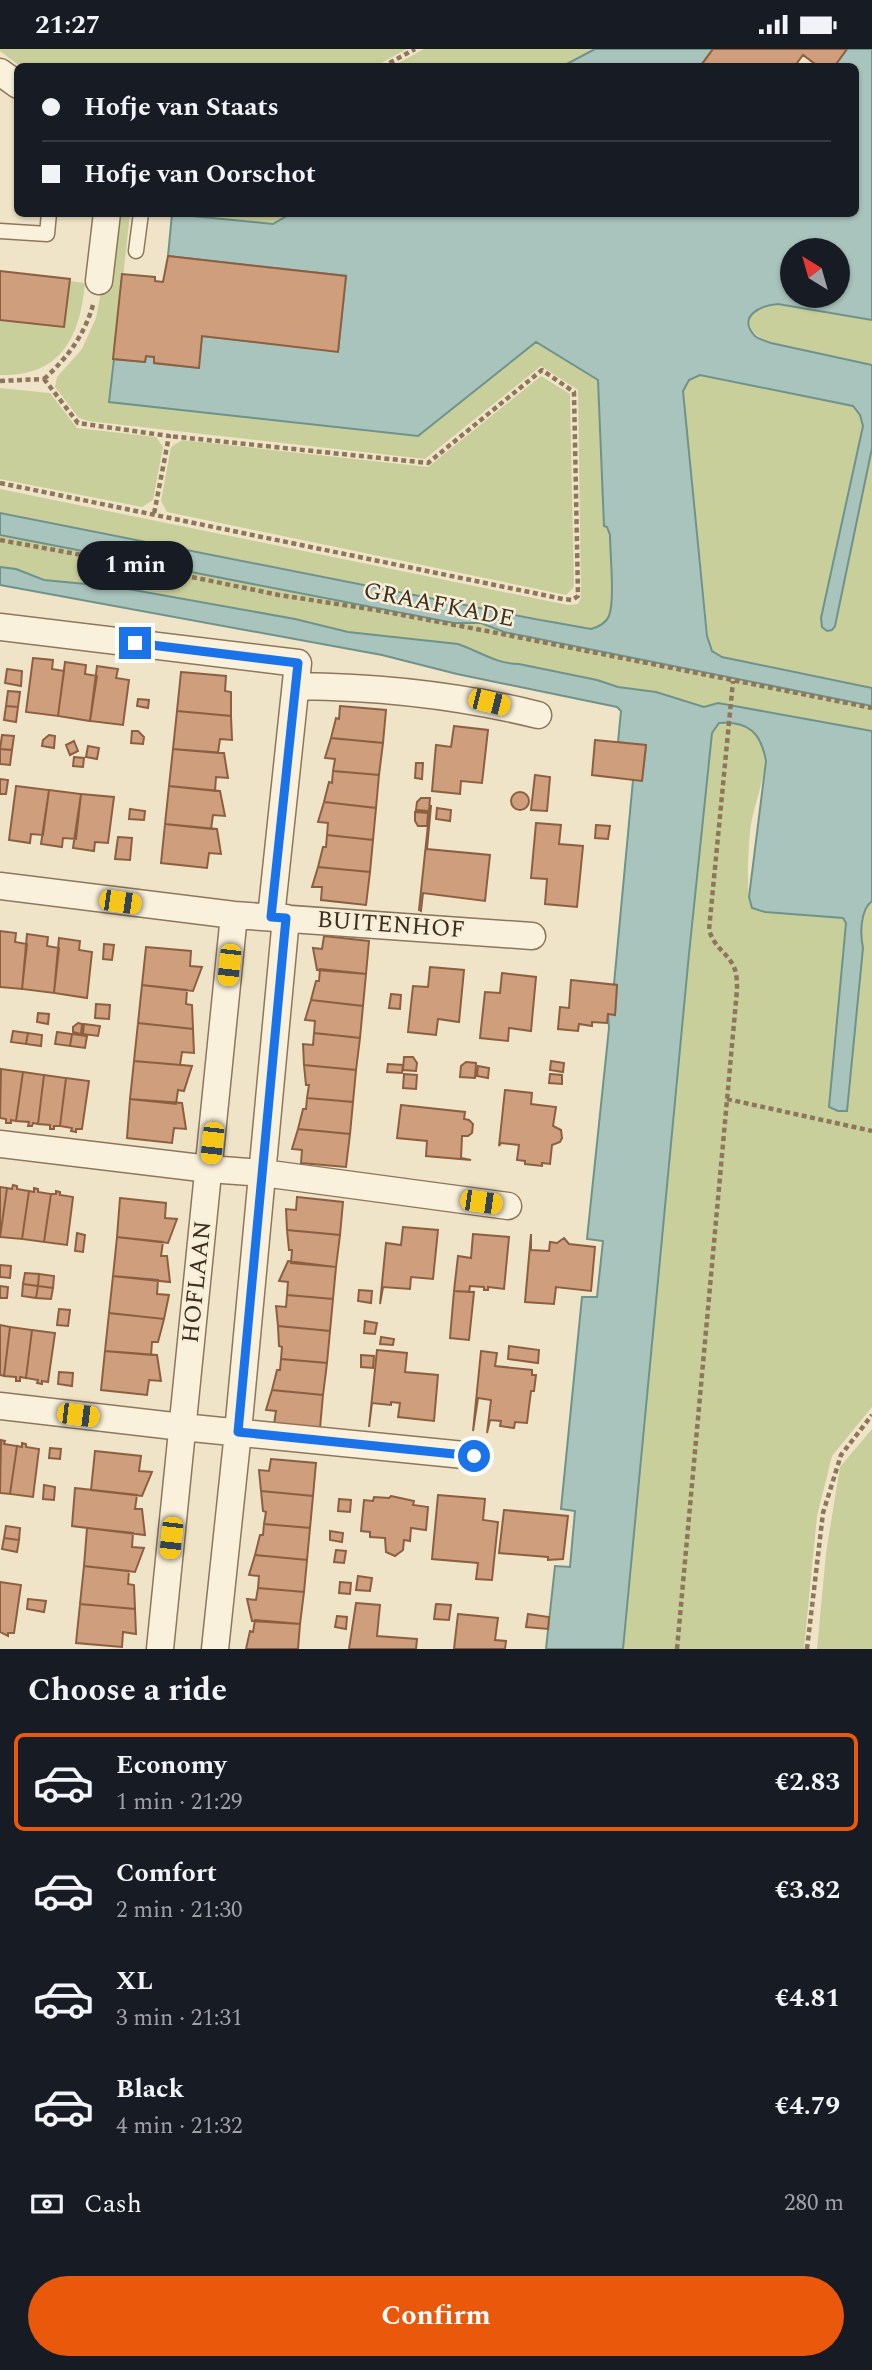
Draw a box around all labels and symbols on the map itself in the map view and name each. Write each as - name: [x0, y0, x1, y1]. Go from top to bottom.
- north arrow: [780, 238, 850, 308]
- callout: 1 min: [77, 541, 193, 591]
- street label: GRAAFKADE: [360, 573, 518, 637]
- route end: [119, 627, 151, 659]
- car: [467, 687, 512, 717]
- car: [98, 889, 143, 915]
- street label: BUITENHOF: [316, 902, 466, 948]
- car: [217, 943, 242, 987]
- car: [200, 1121, 225, 1165]
- car: [459, 1189, 504, 1215]
- street label: HOFLAAN: [173, 1219, 221, 1345]
- car: [56, 1402, 101, 1428]
- route start: [458, 1440, 490, 1472]
- car: [159, 1516, 184, 1560]

